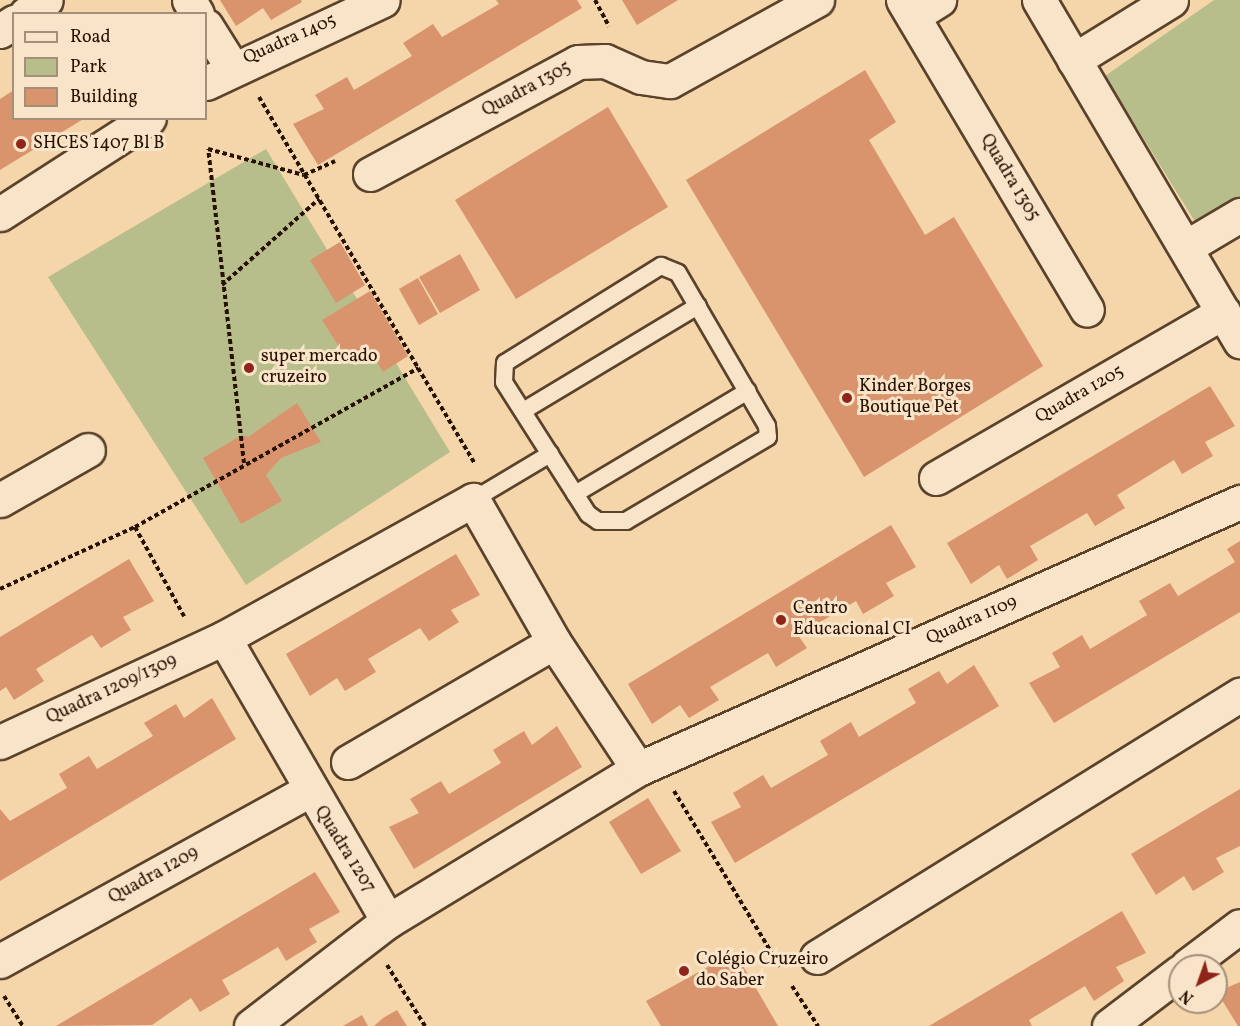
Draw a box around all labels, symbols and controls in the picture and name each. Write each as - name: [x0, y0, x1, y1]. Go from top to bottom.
- street label: Quadra 1405: [240, 10, 340, 70]
- legend: [12, 12, 207, 120]
- text: Road: [70, 25, 111, 50]
- text: Park: [70, 55, 107, 80]
- street label: Quadra 1305: [479, 58, 575, 122]
- text: Building: [70, 85, 138, 110]
- street label: Quadra 1305: [975, 131, 1043, 225]
- place label: SHCES 1407 Bl B: [33, 133, 165, 155]
- marker: SHCES 1407 Bl B: [14, 137, 28, 151]
- place label: super mercado cruzeiro: [261, 347, 378, 389]
- marker: super mercado cruzeiro: [242, 361, 256, 375]
- street label: Quadra 1205: [1032, 361, 1128, 429]
- place label: Kinder Borges Boutique Pet: [859, 377, 971, 420]
- marker: Kinder Borges Boutique Pet: [840, 391, 854, 405]
- street label: Quadra 1109: [923, 591, 1021, 651]
- place label: Centro Educacional CI: [793, 599, 911, 642]
- marker: Centro Educacional CI: [774, 613, 788, 627]
- street label: Quadra 1209/1309: [43, 650, 181, 730]
- street label: Quadra 1207: [309, 802, 379, 898]
- street label: Quadra 1209: [105, 842, 203, 910]
- place label: Colégio Cruzeiro do Saber: [696, 950, 828, 992]
- north arrow: [1168, 954, 1228, 1014]
- marker: Colégio Cruzeiro do Saber: [677, 964, 691, 978]
- text: N: [1176, 984, 1199, 1008]

